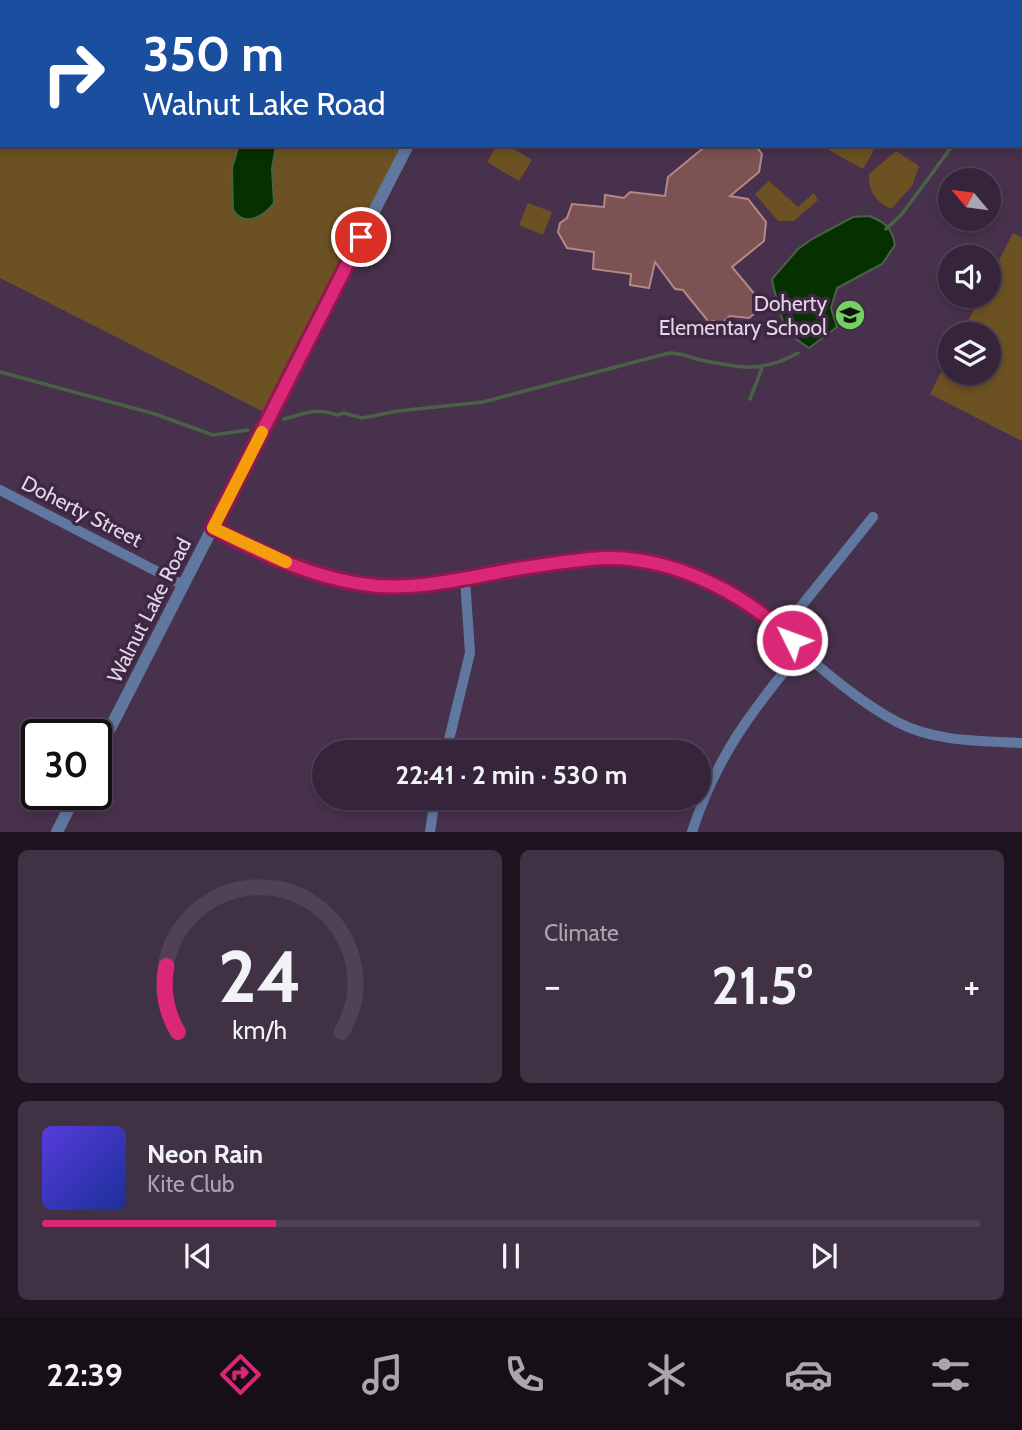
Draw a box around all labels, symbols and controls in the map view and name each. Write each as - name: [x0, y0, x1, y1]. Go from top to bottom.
- text: 350 m: [143, 24, 284, 83]
- icon: right: [28, 28, 119, 119]
- text: Walnut Lake Road: [143, 84, 386, 123]
- north arrow: [938, 168, 1001, 231]
- map controls: [938, 168, 1001, 385]
- pin: [331, 207, 391, 267]
- icon: arrive: [342, 218, 380, 256]
- button: sound: [938, 245, 1001, 308]
- place label: Doherty Elementary School: [659, 291, 827, 340]
- school or university icon: Doherty Elementary School: [833, 298, 867, 332]
- button: layers: [938, 322, 1001, 385]
- street label: Doherty Street: [18, 470, 146, 552]
- street label: Walnut Lake Road: [102, 533, 196, 687]
- position arrow: [755, 603, 829, 677]
- speed limit sign: 30: [21, 719, 112, 810]
- text: 22:41 · 2 min · 530 m: [396, 759, 627, 791]
- text: Climate: [544, 919, 619, 947]
- text: 24: [218, 933, 302, 1021]
- text: 21.5°: [711, 954, 813, 1017]
- text: −: [544, 962, 561, 1009]
- text: +: [963, 962, 980, 1009]
- text: km/h: [233, 1015, 287, 1045]
- text: Neon Rain: [147, 1138, 263, 1170]
- text: Kite Club: [147, 1170, 234, 1198]
- icon: previous: [179, 1237, 217, 1275]
- icon: pause: [492, 1237, 530, 1275]
- icon: next: [805, 1237, 843, 1275]
- icon: directions: [216, 1350, 265, 1399]
- icon: music: [358, 1350, 407, 1399]
- icon: phone: [500, 1350, 549, 1399]
- icon: climate: [642, 1350, 691, 1399]
- icon: car: [784, 1350, 833, 1399]
- icon: filters: [926, 1350, 975, 1399]
- text: 22:39: [47, 1355, 123, 1394]

